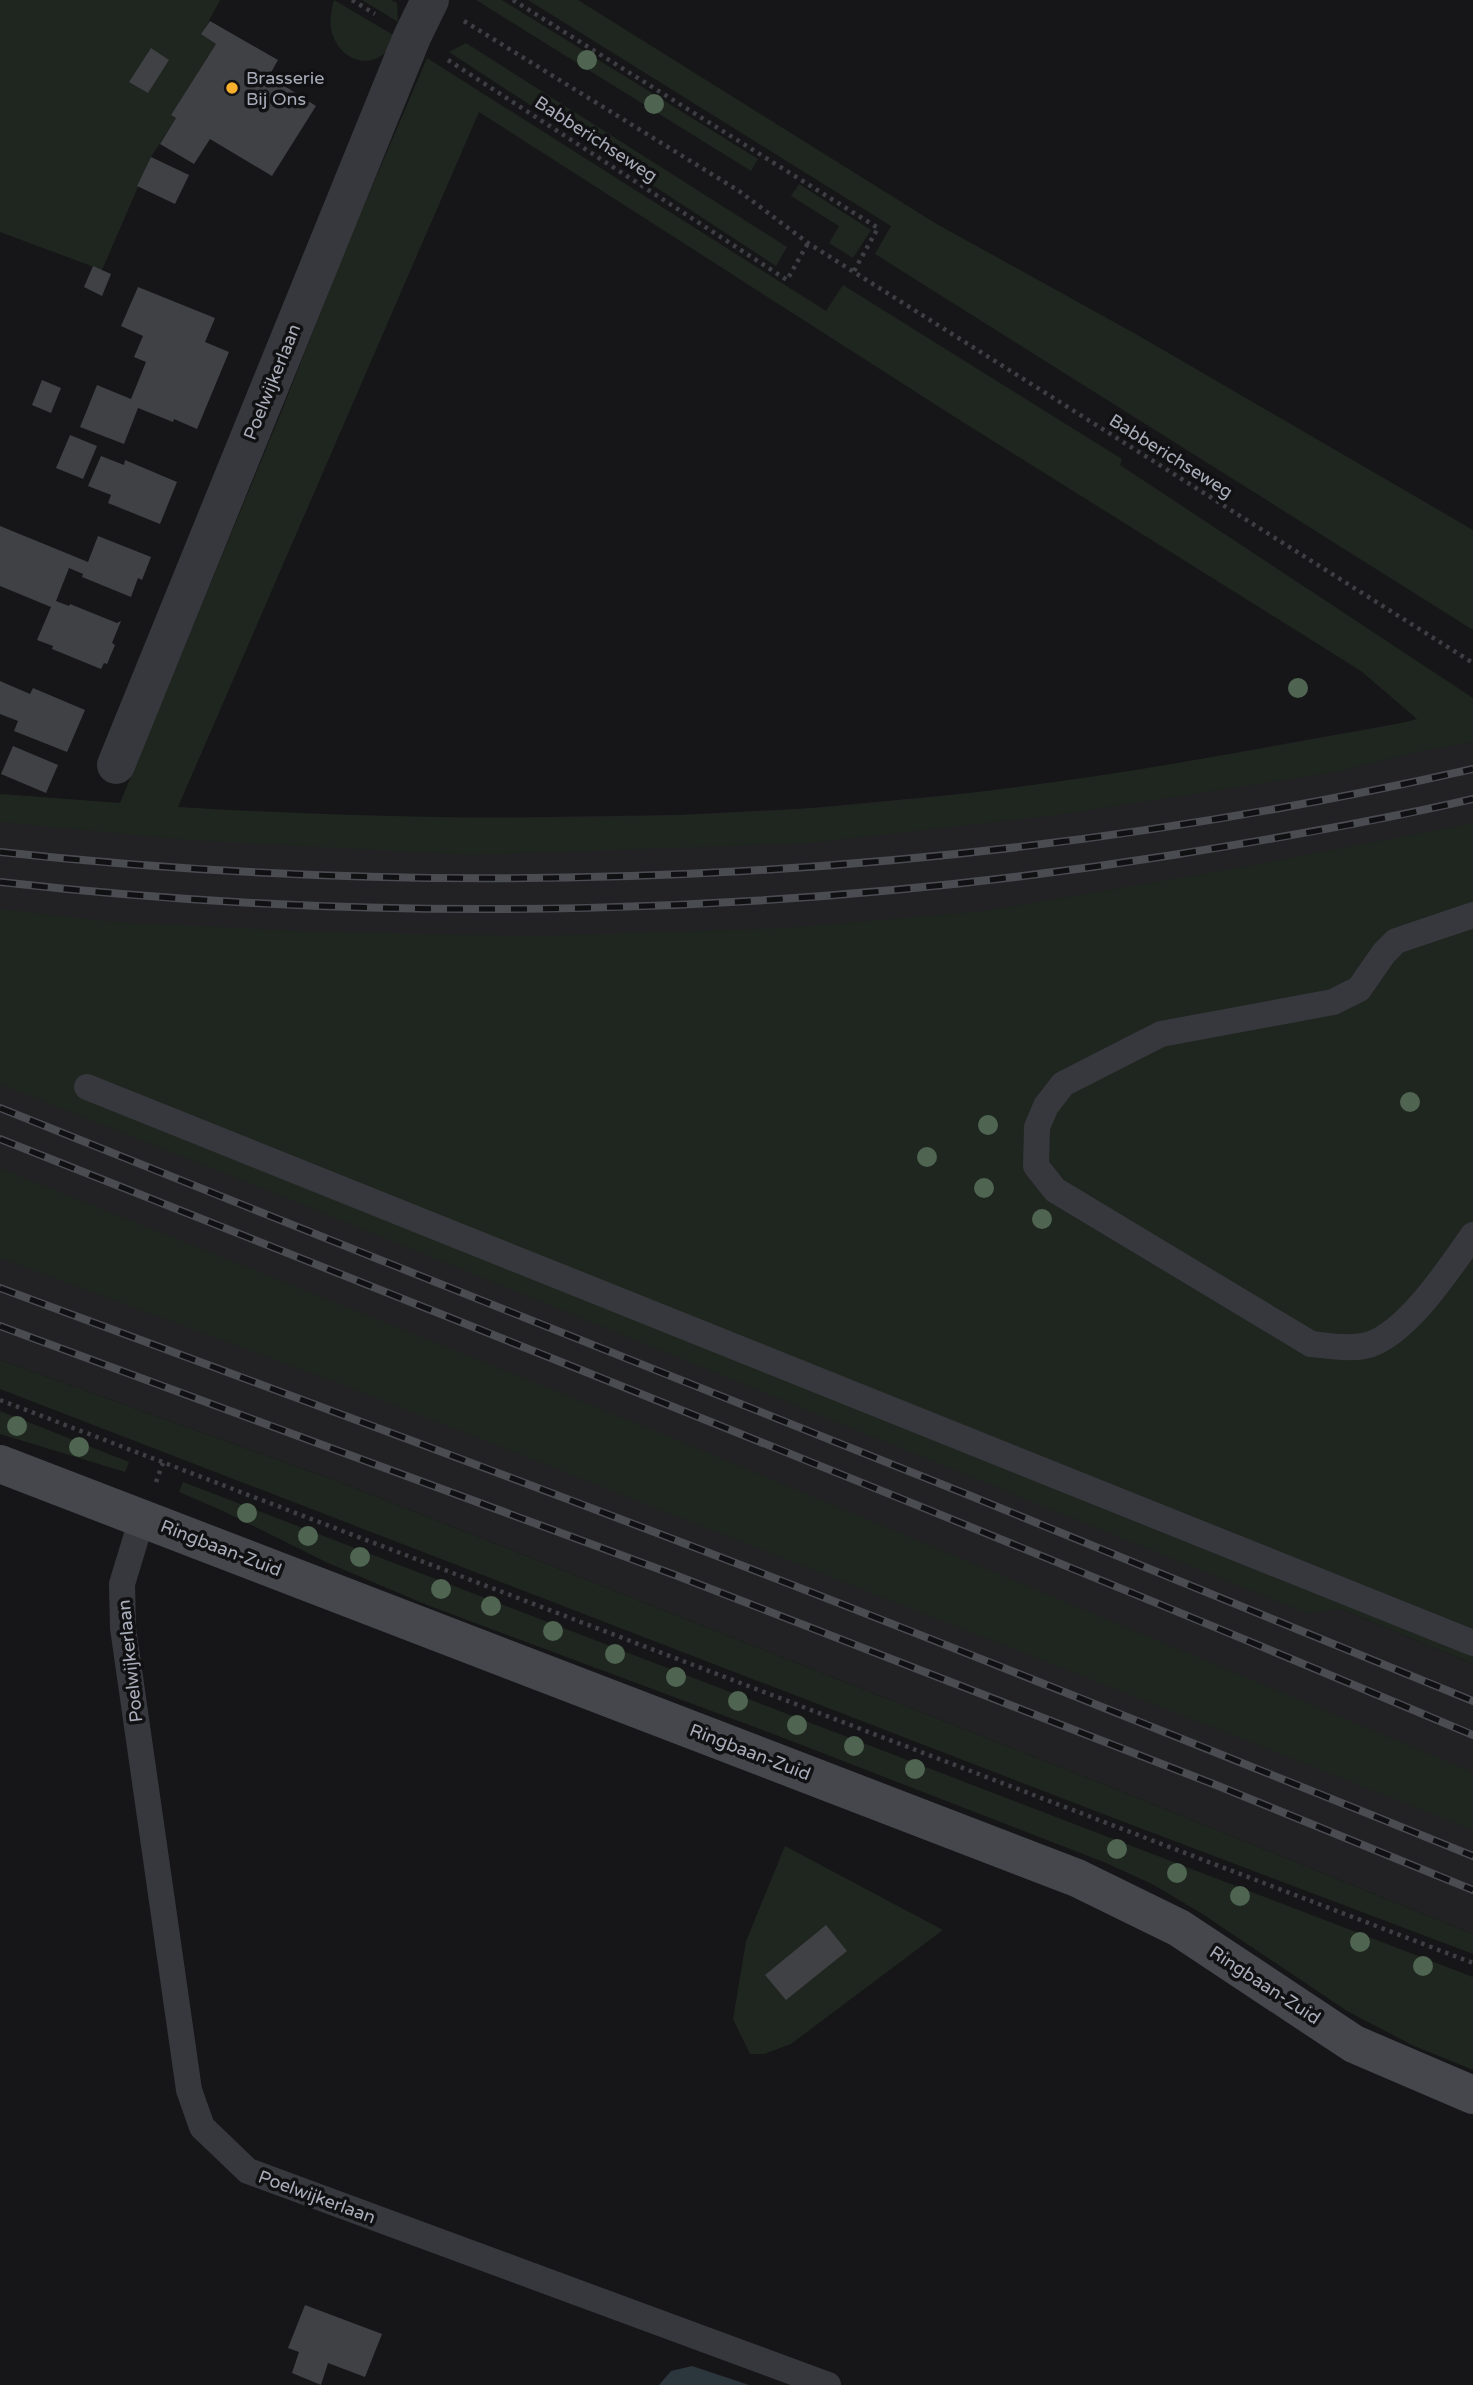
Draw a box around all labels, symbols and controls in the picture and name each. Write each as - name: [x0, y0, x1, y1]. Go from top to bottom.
- place label: Brasserie Bij Ons: [246, 67, 324, 110]
- marker: Brasserie Bij Ons: [224, 80, 240, 96]
- street label: Babberichseweg: [531, 91, 661, 187]
- street label: Poelwijkerlaan: [239, 321, 305, 443]
- street label: Babberichseweg: [1105, 409, 1237, 503]
- street label: Ringbaan-Zuid: [157, 1515, 285, 1581]
- street label: Poelwijkerlaan: [113, 1599, 147, 1723]
- street label: Ringbaan-Zuid: [686, 1719, 814, 1785]
- street label: Ringbaan-Zuid: [1205, 1941, 1325, 2029]
- street label: Poelwijkerlaan: [255, 2166, 379, 2228]

